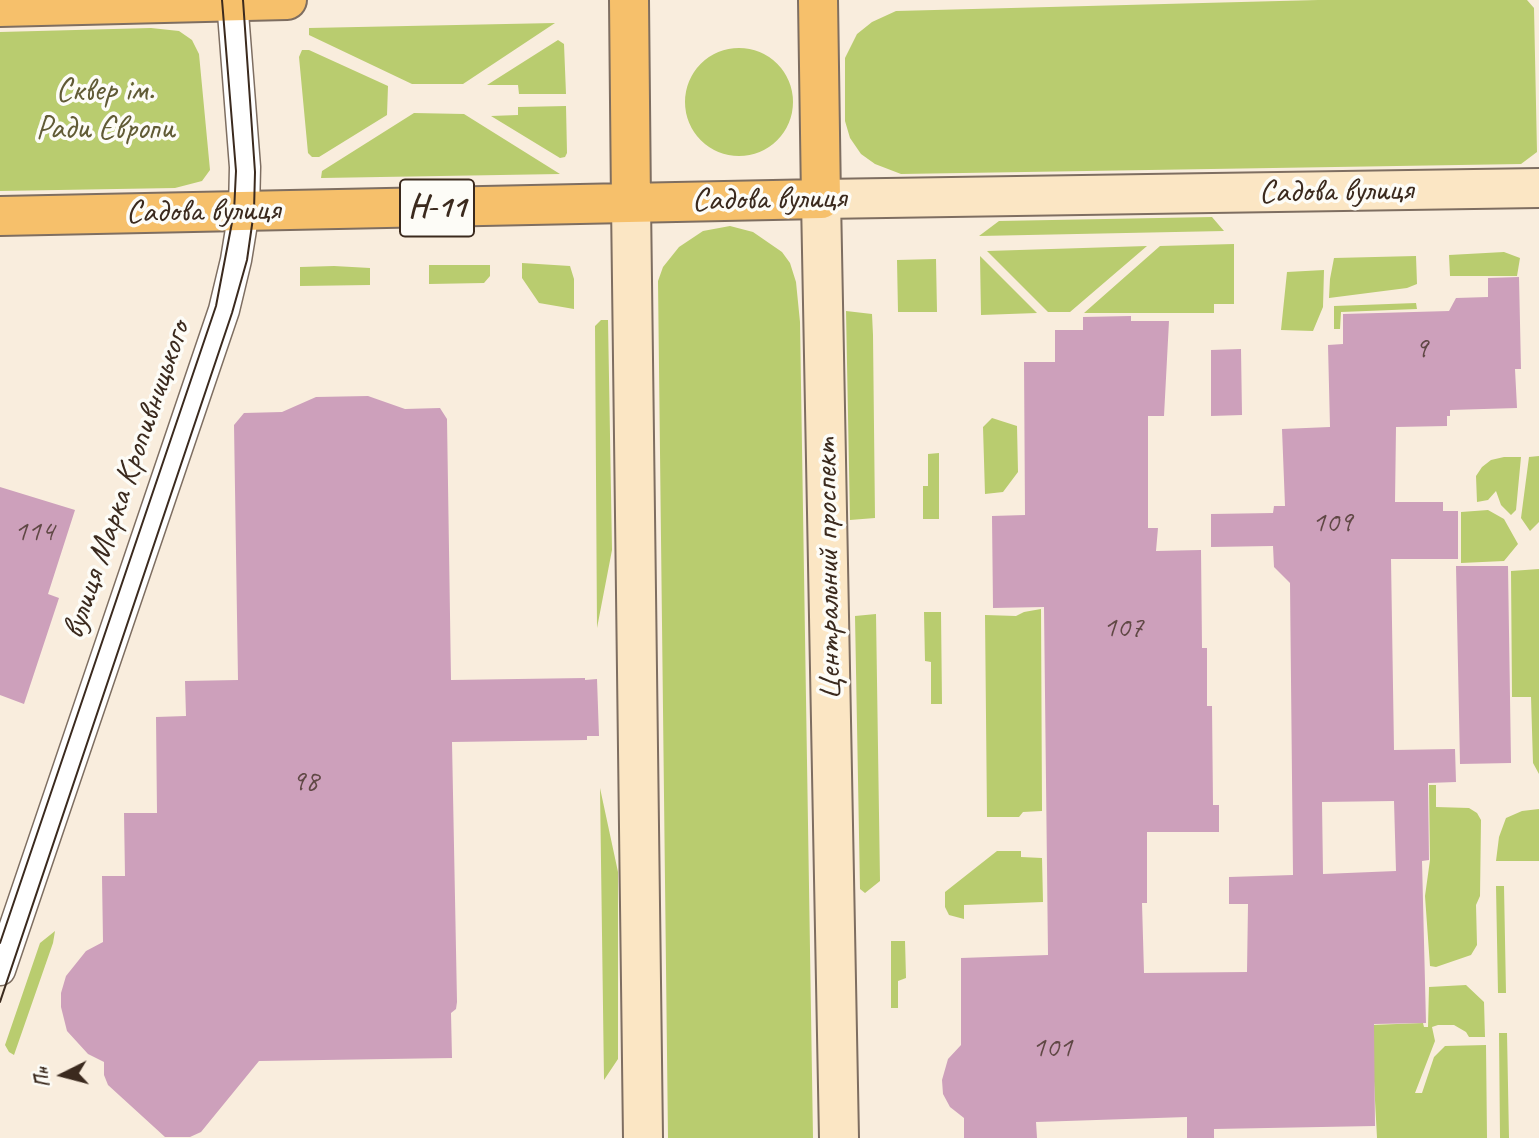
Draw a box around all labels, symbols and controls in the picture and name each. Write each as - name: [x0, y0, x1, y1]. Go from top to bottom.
- park label: Сквер ім. Ради Європи: [36, 71, 174, 149]
- street label: Садова вулиця: [1258, 171, 1414, 213]
- street label: Садова вулиця: [691, 179, 847, 221]
- road number: Н-11: [400, 180, 474, 236]
- street label: Садова вулиця: [125, 191, 281, 233]
- street label: вулиця Марка Кропивницького: [54, 316, 200, 644]
- house number: 9: [1414, 331, 1428, 367]
- street label: Центральний проспект: [807, 437, 851, 701]
- house number: 109: [1312, 505, 1352, 541]
- house number: 114: [14, 514, 54, 550]
- house number: 107: [1103, 610, 1143, 646]
- house number: 98: [292, 764, 318, 800]
- house number: 101: [1032, 1030, 1072, 1066]
- north arrow: [28, 1040, 98, 1110]
- text: Пн: [29, 1066, 55, 1088]

